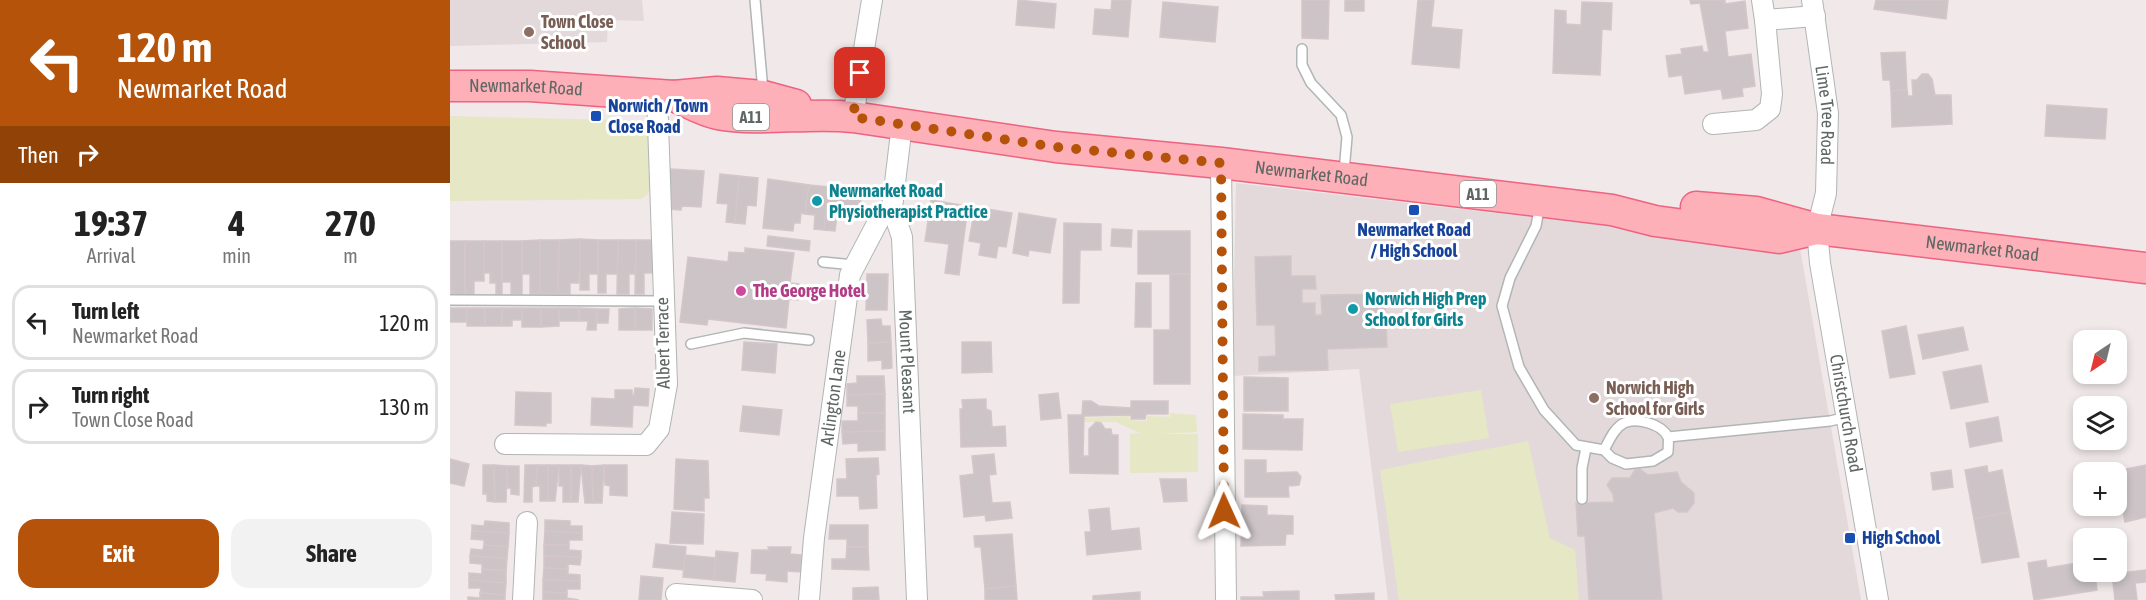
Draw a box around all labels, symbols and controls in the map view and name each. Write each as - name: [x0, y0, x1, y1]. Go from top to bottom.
- place label: Town Close School: [541, 11, 614, 53]
- text: 120 m: [117, 23, 212, 71]
- icon: left: [18, 24, 96, 102]
- marker: Town Close School: [522, 25, 536, 39]
- pin: [834, 47, 885, 98]
- icon: arrive: [843, 56, 876, 89]
- street label: Lime Tree Road: [1811, 64, 1839, 165]
- text: Newmarket Road: [117, 73, 288, 104]
- street label: Newmarket Road: [469, 75, 584, 100]
- place label: Norwich / Town Close Road: [608, 95, 709, 137]
- road number: A11: [733, 104, 769, 130]
- marker: Norwich / Town Close Road: [589, 109, 603, 123]
- icon: right: [71, 138, 104, 171]
- text: Then: [18, 142, 59, 168]
- street label: Newmarket Road: [1254, 156, 1369, 191]
- place label: Newmarket Road Physiotherapist Practice: [829, 180, 988, 222]
- road number: A11: [1460, 181, 1496, 207]
- marker: Newmarket Road Physiotherapist Practice: [810, 194, 824, 208]
- text: 19:37: [74, 202, 148, 244]
- text: 4: [228, 202, 245, 244]
- text: 270: [325, 202, 376, 244]
- marker: Newmarket Road / High School: [1407, 203, 1421, 217]
- place label: Newmarket Road / High School: [1357, 219, 1471, 261]
- street label: Newmarket Road: [1925, 231, 2040, 265]
- text: Arrival: [87, 244, 136, 267]
- text: min: [222, 244, 251, 267]
- text: m: [343, 244, 358, 267]
- place label: The George Hotel: [753, 280, 866, 301]
- marker: The George Hotel: [734, 284, 748, 298]
- place label: Norwich High Prep School for Girls: [1365, 288, 1487, 330]
- street label: Albert Terrace: [651, 297, 674, 389]
- text: Turn left: [72, 298, 139, 324]
- marker: Norwich High Prep School for Girls: [1346, 302, 1360, 316]
- icon: left: [21, 306, 54, 339]
- street label: Mount Pleasant: [895, 309, 920, 414]
- text: 120 m: [379, 310, 429, 336]
- text: Newmarket Road: [72, 324, 198, 347]
- north arrow: [2073, 330, 2127, 384]
- map controls: [2073, 330, 2127, 582]
- street label: Arlington Lane: [816, 348, 850, 447]
- street label: Christchurch Road: [1826, 353, 1867, 474]
- place label: Norwich High School for Girls: [1606, 377, 1705, 419]
- text: Turn right: [72, 382, 149, 408]
- icon: right: [21, 390, 54, 423]
- marker: Norwich High School for Girls: [1587, 391, 1601, 405]
- text: 130 m: [379, 394, 429, 420]
- button: layers: [2073, 396, 2127, 450]
- text: Town Close Road: [72, 408, 194, 431]
- button: +: [2073, 462, 2127, 516]
- position arrow: [1192, 479, 1256, 543]
- button: Exit: [18, 519, 219, 588]
- button: Share: [231, 519, 432, 588]
- place label: High School: [1862, 527, 1940, 548]
- button: −: [2073, 528, 2127, 582]
- marker: High School: [1843, 531, 1857, 545]

